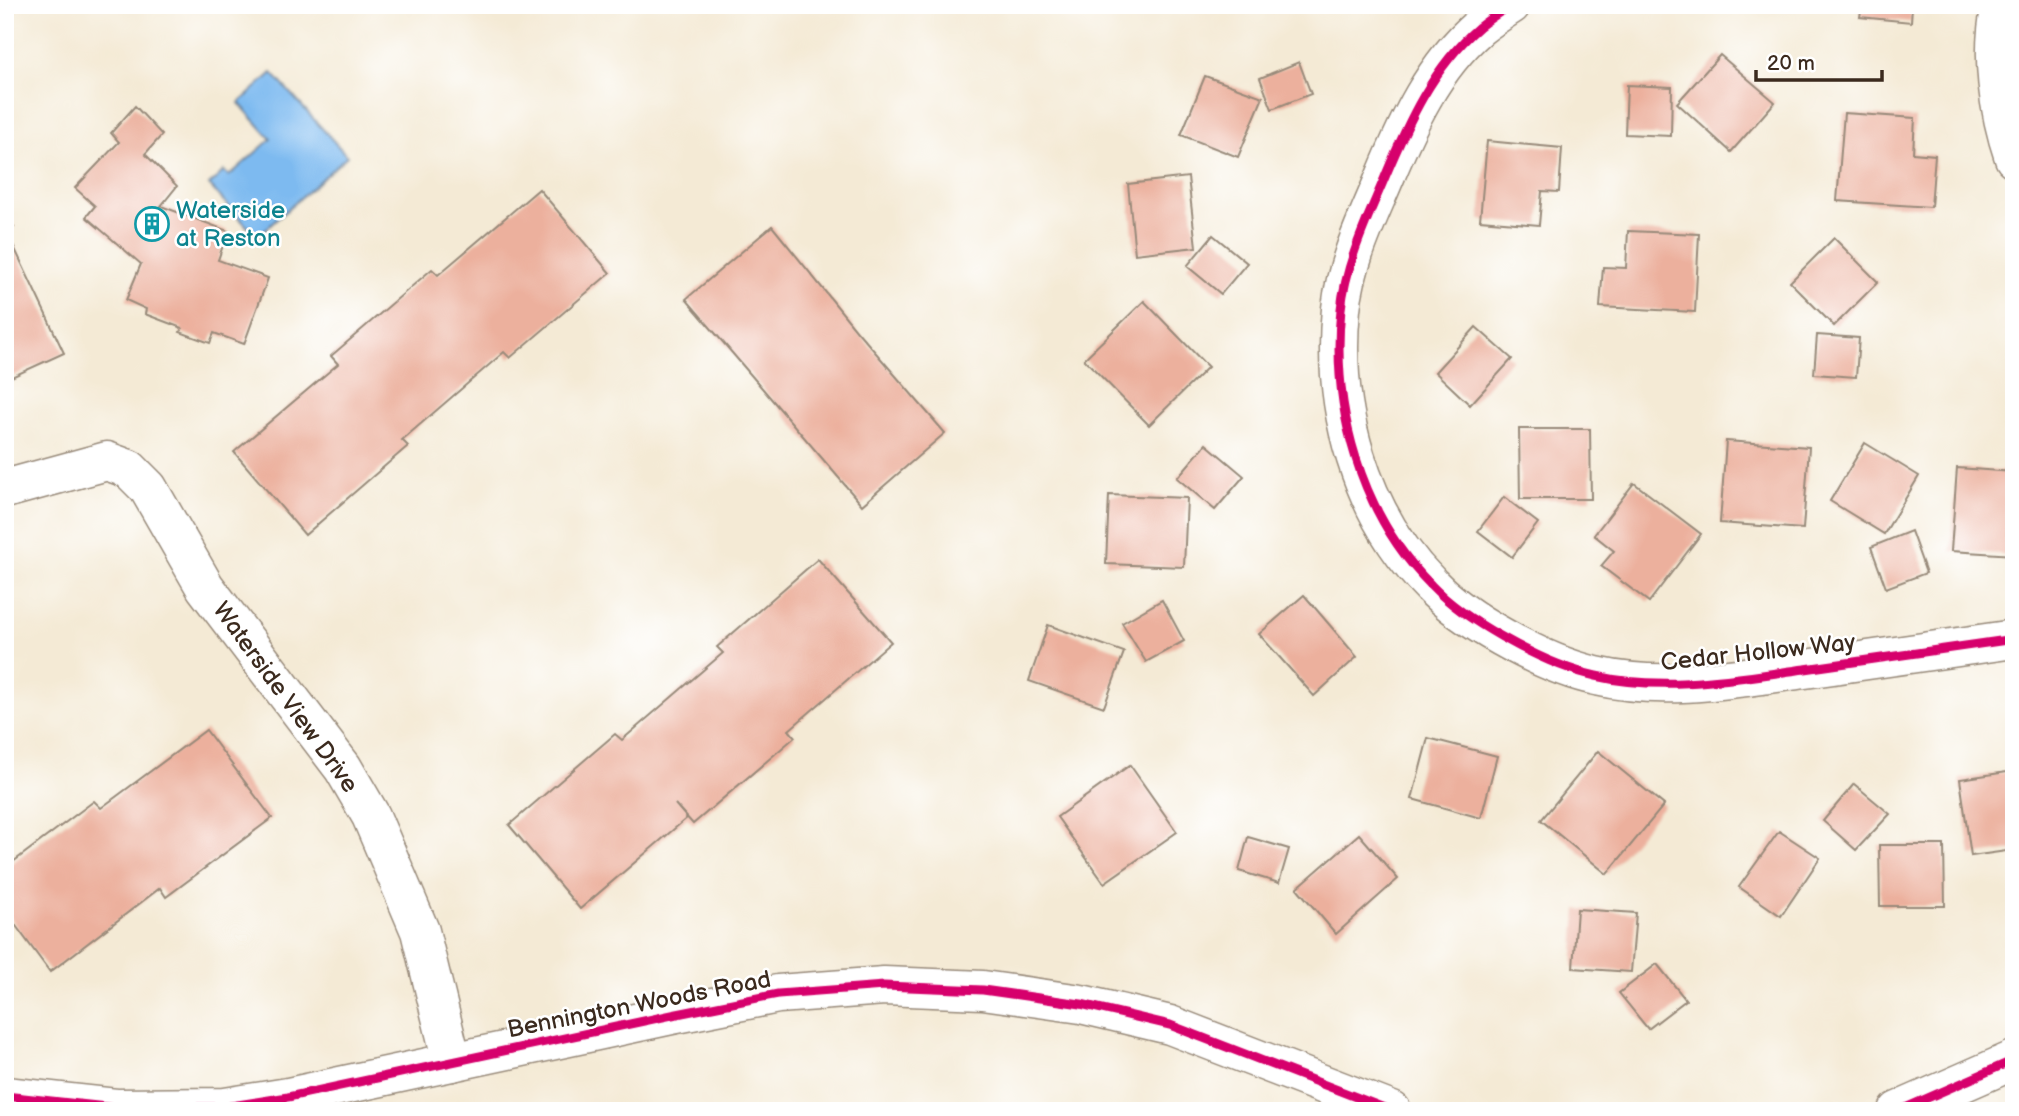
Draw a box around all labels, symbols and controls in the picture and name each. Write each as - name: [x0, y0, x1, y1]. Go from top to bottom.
- scale bar: [1756, 38, 1882, 82]
- text: 20 m: [1767, 51, 1815, 76]
- place label: Waterside at Reston: [176, 196, 285, 253]
- building icon: Waterside at Reston: [133, 205, 171, 243]
- street label: Waterside View Drive: [207, 596, 365, 798]
- street label: Cedar Hollow Way: [1659, 628, 1857, 677]
- street label: Bennington Woods Road: [505, 965, 773, 1044]

